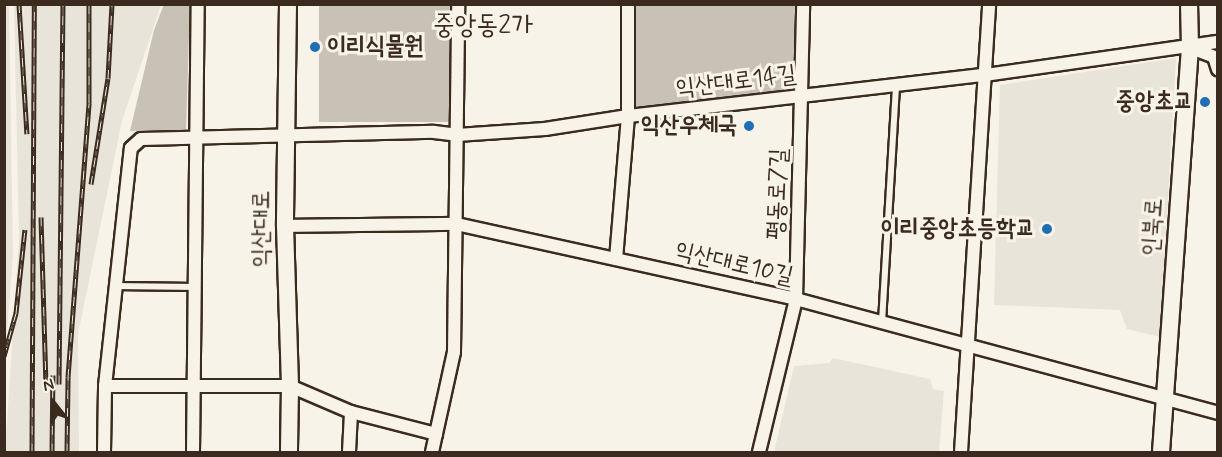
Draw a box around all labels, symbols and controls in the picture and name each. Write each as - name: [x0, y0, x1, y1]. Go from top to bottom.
- district label: 중앙동2가: [433, 10, 533, 42]
- place label: 이리식물원: [327, 33, 424, 61]
- marker: 이리식물원: [308, 40, 322, 54]
- street label: 익산대로14길: [674, 60, 798, 104]
- place label: 중앙초교: [1116, 88, 1193, 116]
- marker: 중앙초교: [1198, 95, 1212, 109]
- place label: 익산우체국: [640, 112, 737, 140]
- marker: 익산우체국: [742, 119, 756, 133]
- street label: 평동로7길: [762, 148, 794, 240]
- street label: 익산대로: [248, 190, 276, 268]
- street label: 인북로: [1137, 197, 1169, 257]
- place label: 이리중앙초등학교: [880, 215, 1035, 243]
- marker: 이리중앙초등학교: [1040, 222, 1054, 236]
- street label: 익산대로10길: [672, 236, 796, 292]
- north arrow: [24, 373, 84, 433]
- text: N: [40, 374, 57, 397]

